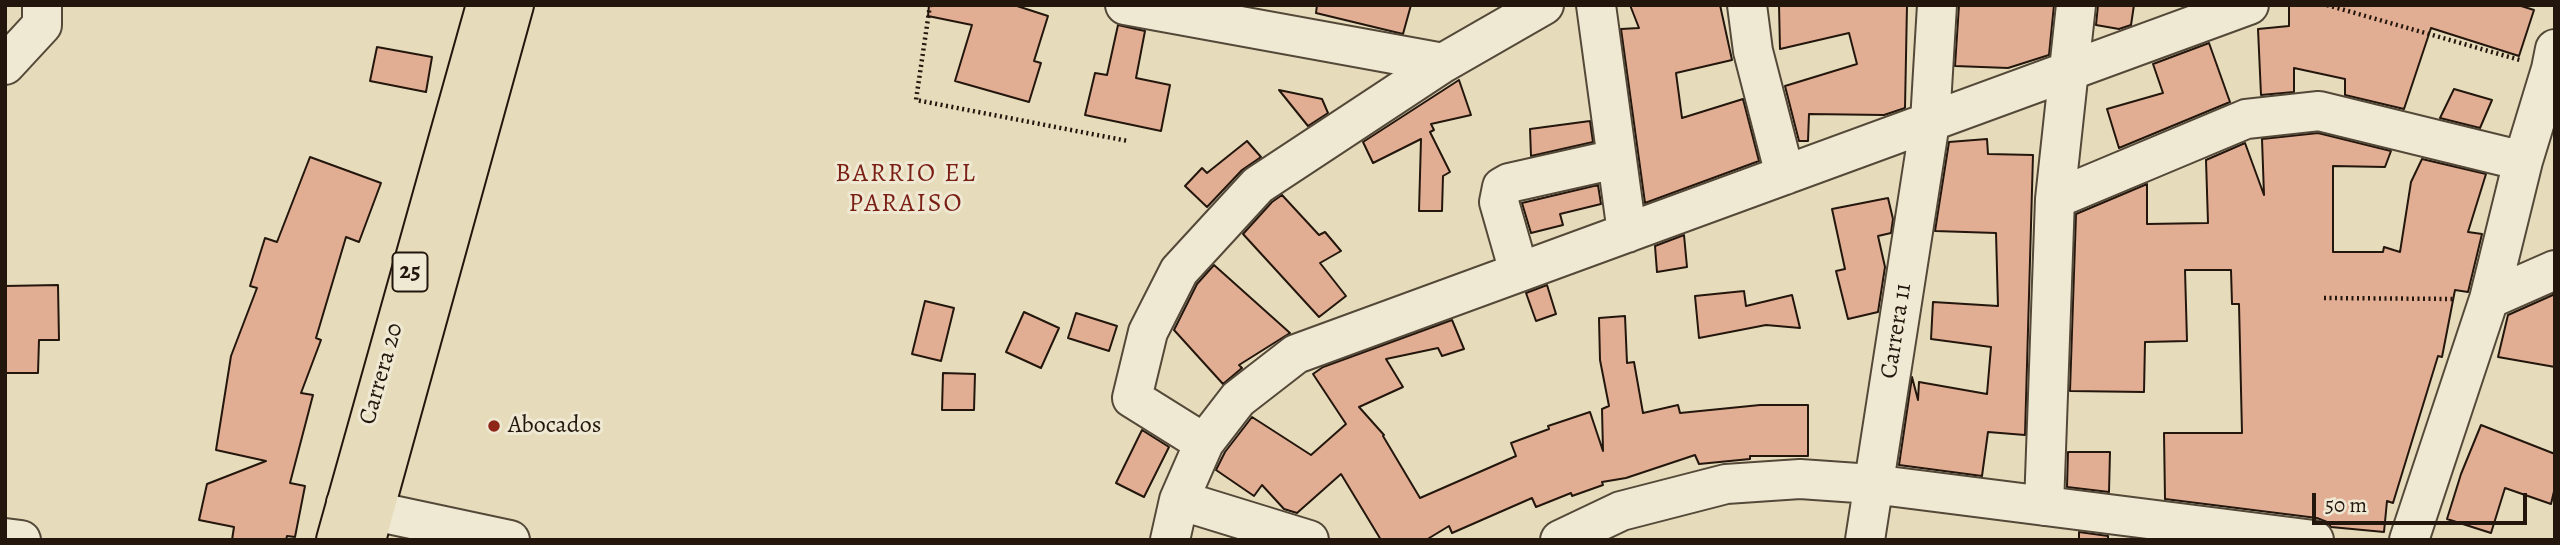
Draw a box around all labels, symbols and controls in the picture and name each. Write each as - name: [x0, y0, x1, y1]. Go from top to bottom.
- district label: BARRIO EL PARAISO: [836, 159, 976, 220]
- road number: 25: [392, 252, 428, 292]
- street label: Carrera 11: [1875, 281, 1919, 381]
- street label: Carrera 20: [354, 320, 410, 428]
- place label: Abocados: [508, 412, 601, 440]
- marker: Abocados: [486, 418, 502, 434]
- scale bar: [2315, 478, 2530, 522]
- text: 50 m: [2325, 491, 2367, 519]

